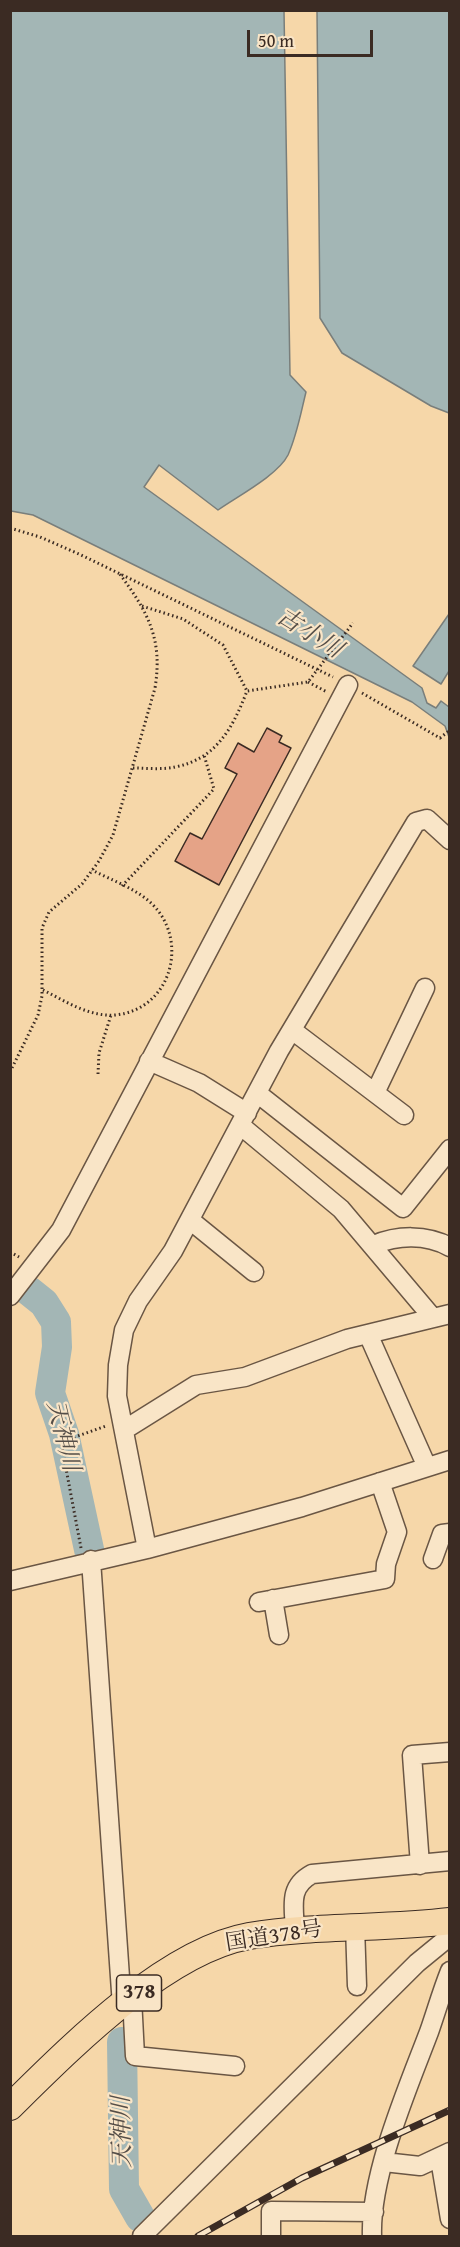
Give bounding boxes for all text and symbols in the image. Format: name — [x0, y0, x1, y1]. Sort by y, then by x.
scale bar — [250, 18, 376, 56]
text: 50 m — [258, 27, 294, 54]
water label: 古小川 — [271, 603, 347, 665]
water label: 天神川 — [39, 1398, 85, 1474]
street label: 国道378号 — [224, 1916, 324, 1958]
road number: 378 — [116, 1975, 162, 2011]
water label: 天神川 — [108, 2096, 138, 2168]

